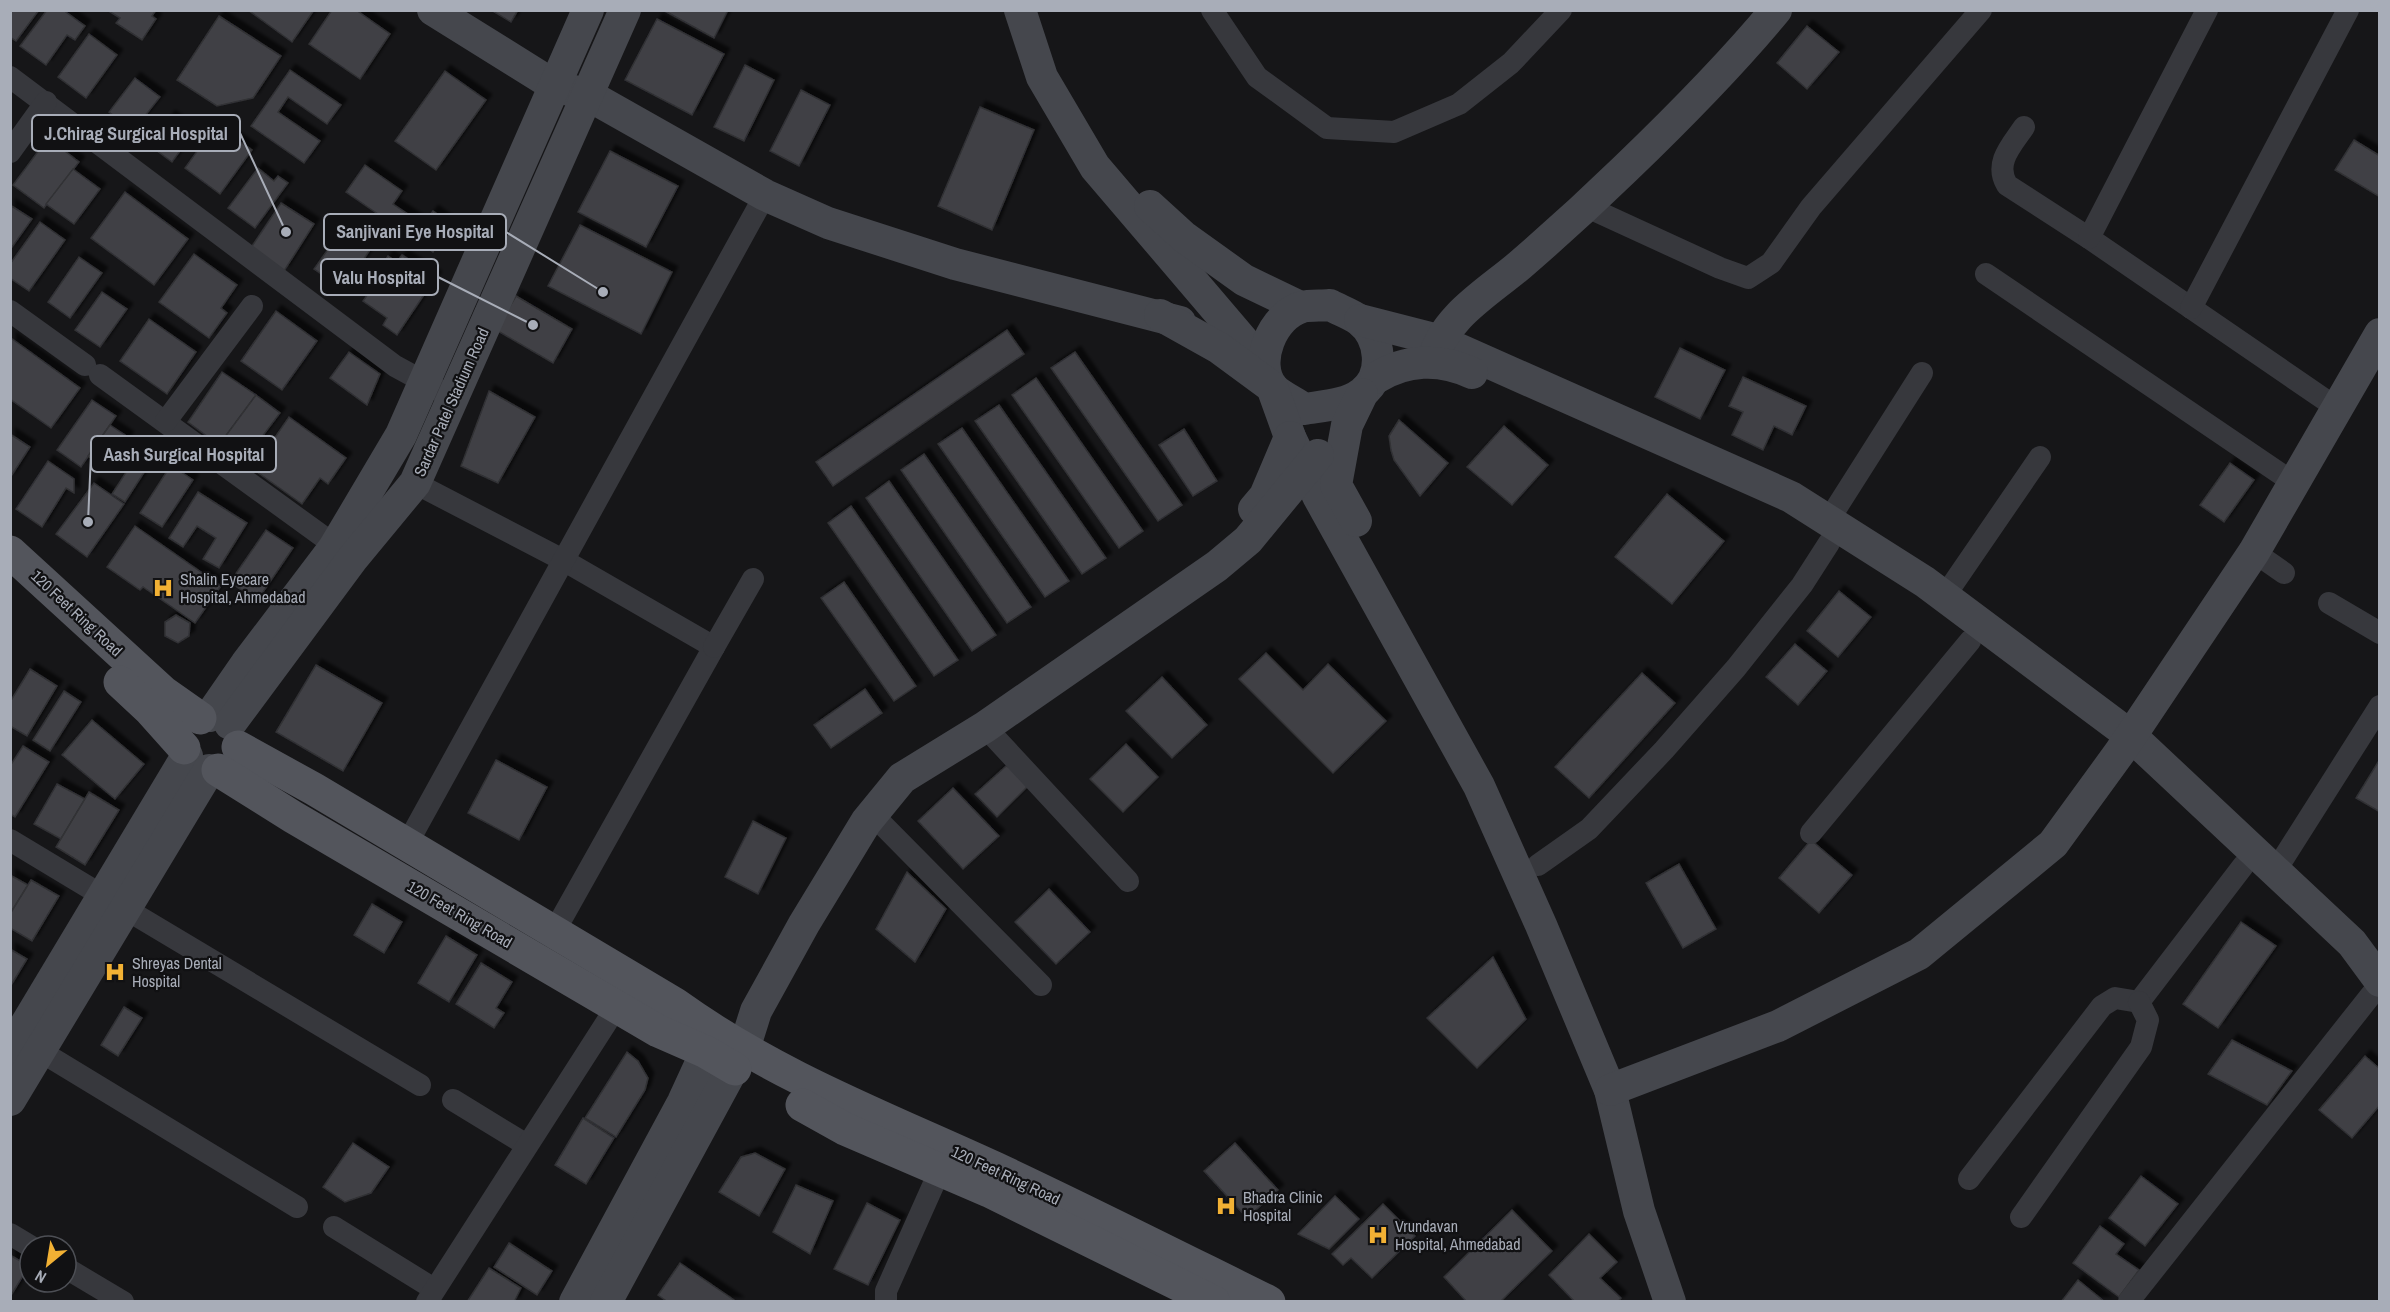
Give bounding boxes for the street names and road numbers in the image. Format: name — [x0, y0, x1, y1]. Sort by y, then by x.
street label: Sardar Patel Stadium Road — [408, 324, 494, 480]
street label: 120 Feet Ring Road — [27, 565, 127, 661]
street label: 120 Feet Ring Road — [404, 875, 516, 953]
street label: 120 Feet Ring Road — [948, 1140, 1064, 1210]

